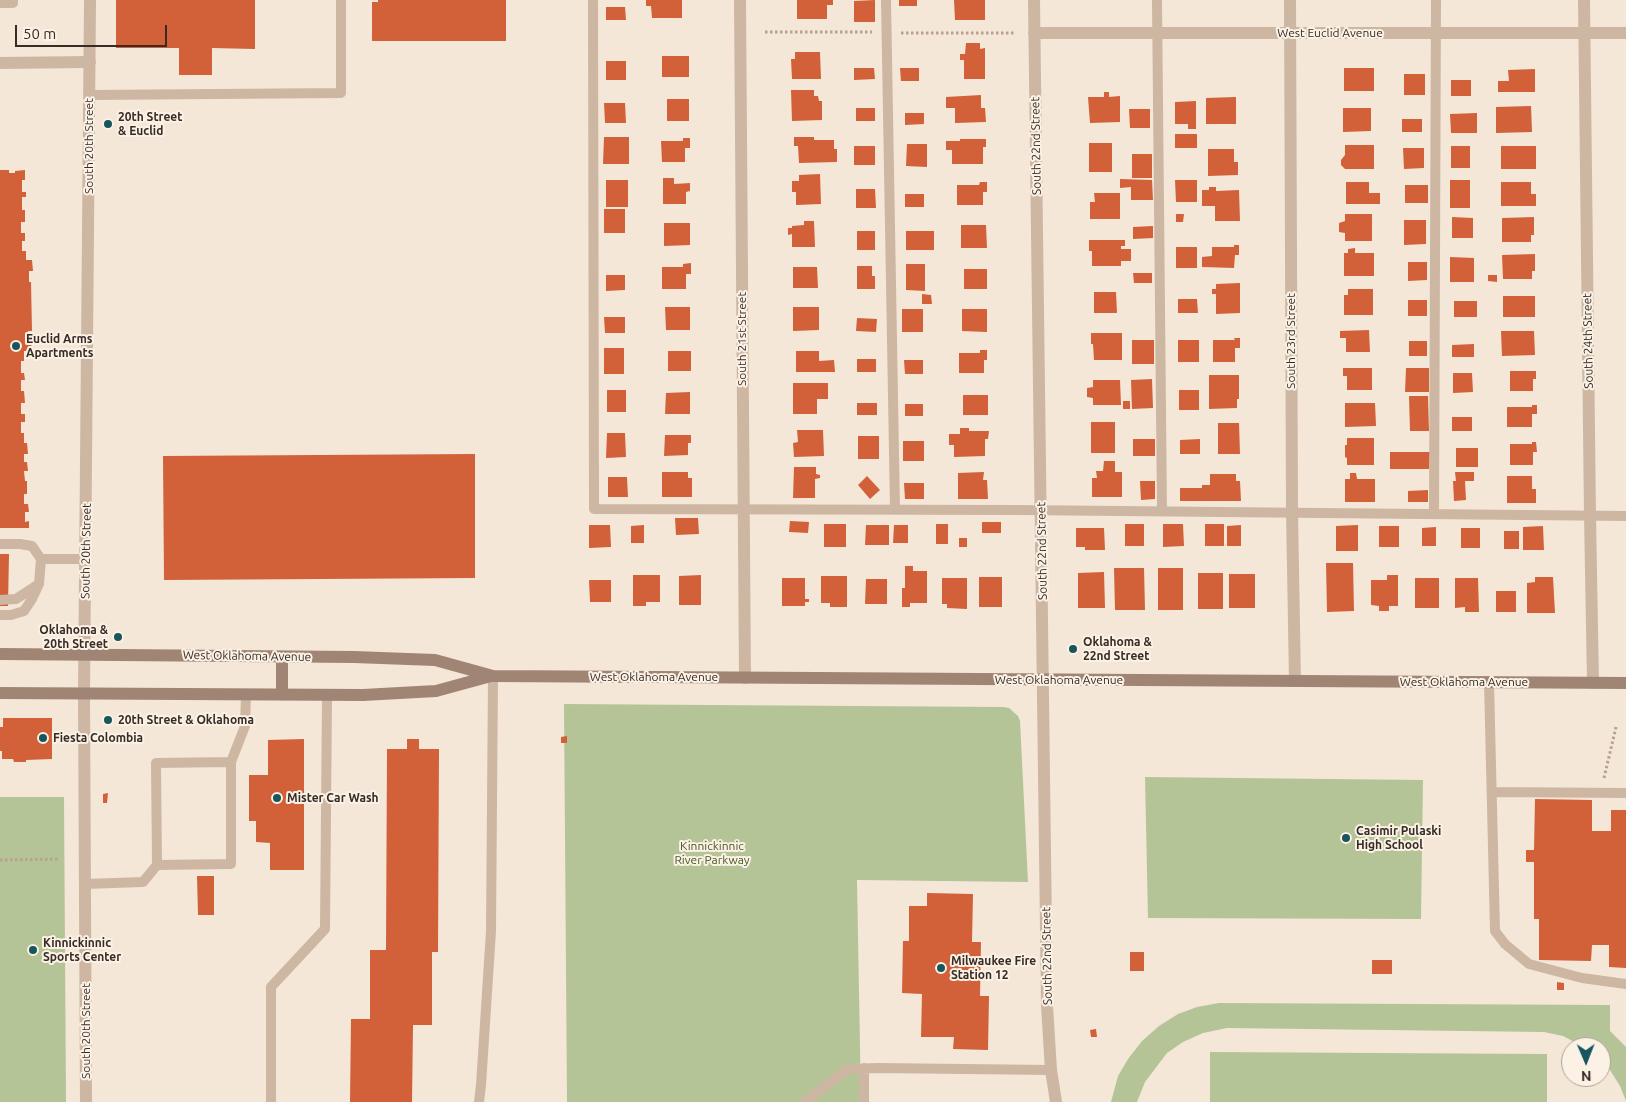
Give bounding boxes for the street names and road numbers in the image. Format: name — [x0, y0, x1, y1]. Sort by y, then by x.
street label: West Euclid Avenue — [1277, 26, 1383, 40]
street label: South 22nd Street — [1028, 97, 1044, 195]
street label: South 20th Street — [82, 98, 96, 194]
street label: South 21st Street — [735, 292, 749, 386]
street label: South 23rd Street — [1284, 293, 1298, 389]
street label: South 24th Street — [1580, 293, 1596, 389]
street label: South 22nd Street — [1034, 502, 1050, 600]
street label: South 20th Street — [78, 503, 94, 599]
street label: West Oklahoma Avenue — [183, 648, 311, 664]
street label: West Oklahoma Avenue — [590, 670, 718, 684]
street label: West Oklahoma Avenue — [995, 673, 1123, 687]
street label: West Oklahoma Avenue — [1400, 675, 1528, 689]
street label: South 22nd Street — [1039, 907, 1055, 1005]
street label: South 20th Street — [79, 983, 93, 1079]

